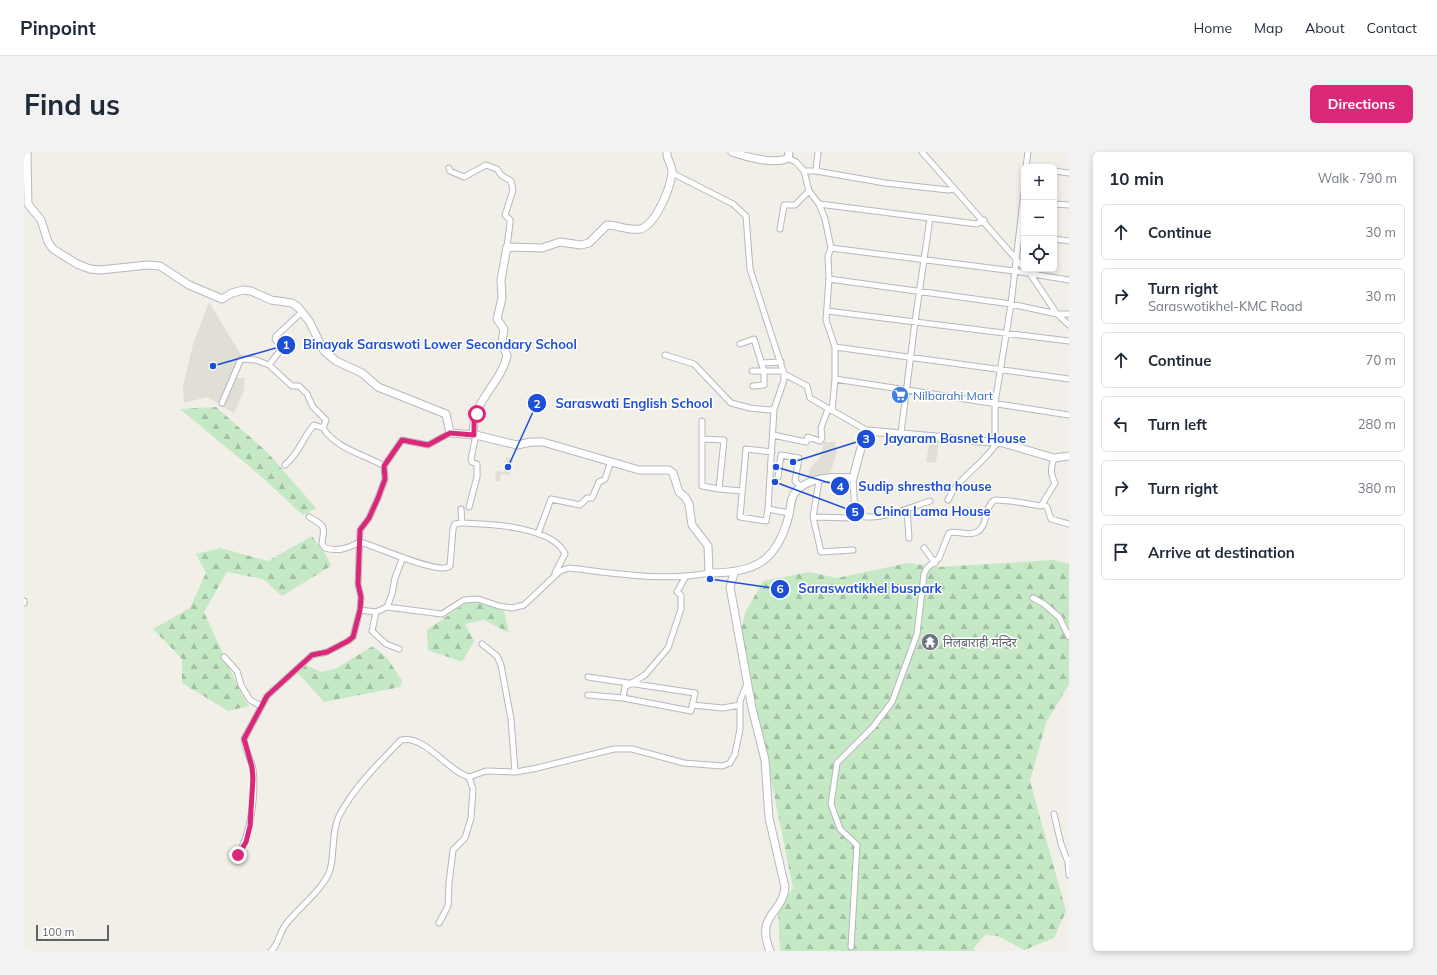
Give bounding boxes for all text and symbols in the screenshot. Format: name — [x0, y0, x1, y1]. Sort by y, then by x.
text: Pinpoint — [20, 16, 96, 40]
text: Home — [1193, 19, 1232, 37]
text: Map — [1254, 19, 1283, 37]
text: About — [1305, 19, 1345, 37]
text: Contact — [1367, 19, 1417, 37]
button: Directions — [1310, 85, 1413, 123]
text: Find us — [24, 87, 120, 122]
map controls — [1021, 164, 1057, 272]
button: + — [1021, 164, 1057, 200]
text: 10 min — [1109, 168, 1164, 189]
text: Walk · 790 m — [1318, 170, 1397, 186]
button: − — [1021, 200, 1057, 236]
icon: ahead — [1110, 221, 1132, 243]
text: Continue — [1148, 223, 1211, 242]
text: 30 m — [1366, 224, 1396, 240]
button: locate — [1021, 236, 1057, 272]
text: Turn right — [1148, 279, 1218, 298]
icon: right — [1110, 285, 1132, 307]
text: 30 m — [1366, 288, 1396, 304]
text: Saraswotikhel-KMC Road — [1148, 298, 1302, 314]
callout: Binayak Saraswoti Lower Secondary School — [276, 332, 585, 357]
text: Binayak Saraswoti Lower Secondary School — [303, 336, 577, 353]
text: 1 — [282, 337, 290, 352]
icon: ahead — [1110, 349, 1132, 371]
text: Continue — [1148, 351, 1211, 370]
text: 70 m — [1366, 352, 1396, 368]
supermarket icon: Nilbarahi Mart — [890, 385, 910, 405]
place label: Nilbarahi Mart — [913, 388, 993, 403]
callout: Saraswati English School — [527, 391, 721, 416]
text: Saraswati English School — [555, 395, 713, 411]
text: 2 — [533, 396, 541, 411]
route start — [468, 405, 486, 423]
icon: left — [1110, 413, 1132, 435]
text: Turn left — [1148, 415, 1207, 434]
text: 280 m — [1358, 416, 1396, 432]
callout: Jayaram Basnet House — [856, 426, 1035, 451]
text: Jayaram Basnet House — [884, 430, 1026, 447]
text: 3 — [862, 431, 870, 446]
callout: Sudip shrestha house — [830, 474, 1000, 499]
icon: right — [1110, 477, 1132, 499]
text: Sudip shrestha house — [858, 478, 992, 494]
text: 4 — [836, 479, 844, 494]
text: Turn right — [1148, 479, 1218, 498]
text: 380 m — [1358, 480, 1396, 496]
callout: China Lama House — [845, 499, 998, 524]
text: China Lama House — [873, 503, 991, 519]
text: 5 — [851, 504, 859, 519]
icon: arrive — [1110, 541, 1132, 563]
text: Arrive at destination — [1148, 543, 1295, 562]
callout: Saraswatikhel buspark — [770, 576, 950, 601]
text: Saraswatikhel buspark — [798, 580, 943, 596]
text: 6 — [776, 581, 784, 596]
temple icon: निलबाराही मन्दिर — [920, 632, 940, 652]
place label: निलबाराही मन्दिर — [943, 635, 1018, 650]
route end — [229, 846, 247, 864]
scale bar — [36, 923, 109, 942]
text: 100 m — [42, 925, 74, 939]

